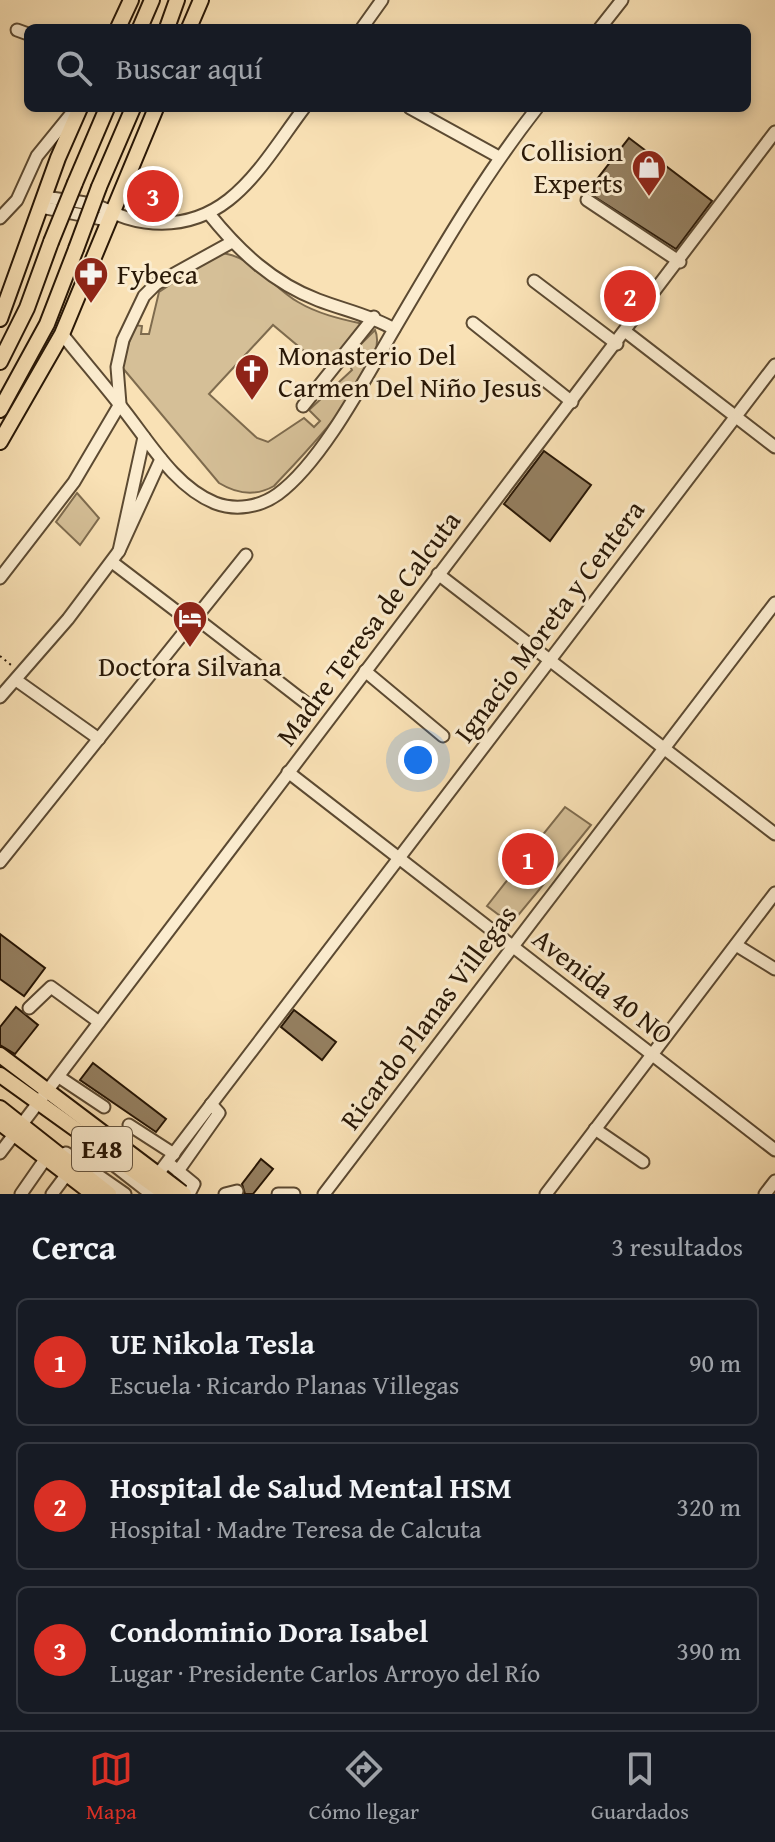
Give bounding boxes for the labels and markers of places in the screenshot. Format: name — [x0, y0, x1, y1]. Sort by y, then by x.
place label: Collision Experts — [521, 130, 623, 203]
shop icon: Collision Experts — [630, 148, 668, 198]
pin: 3 — [127, 166, 179, 226]
place label: Fybeca — [117, 253, 199, 294]
pharmacy icon: Fybeca — [72, 255, 110, 305]
pin: 2 — [604, 266, 656, 326]
place label: Monasterio Del Carmen Del Niño Jesus — [278, 334, 542, 407]
church icon: Monasterio Del Carmen Del Niño Jesus — [233, 352, 271, 402]
hotel icon: Doctora Silvana — [171, 599, 209, 649]
place label: Doctora Silvana — [98, 645, 283, 686]
pin: 1 — [502, 829, 554, 889]

